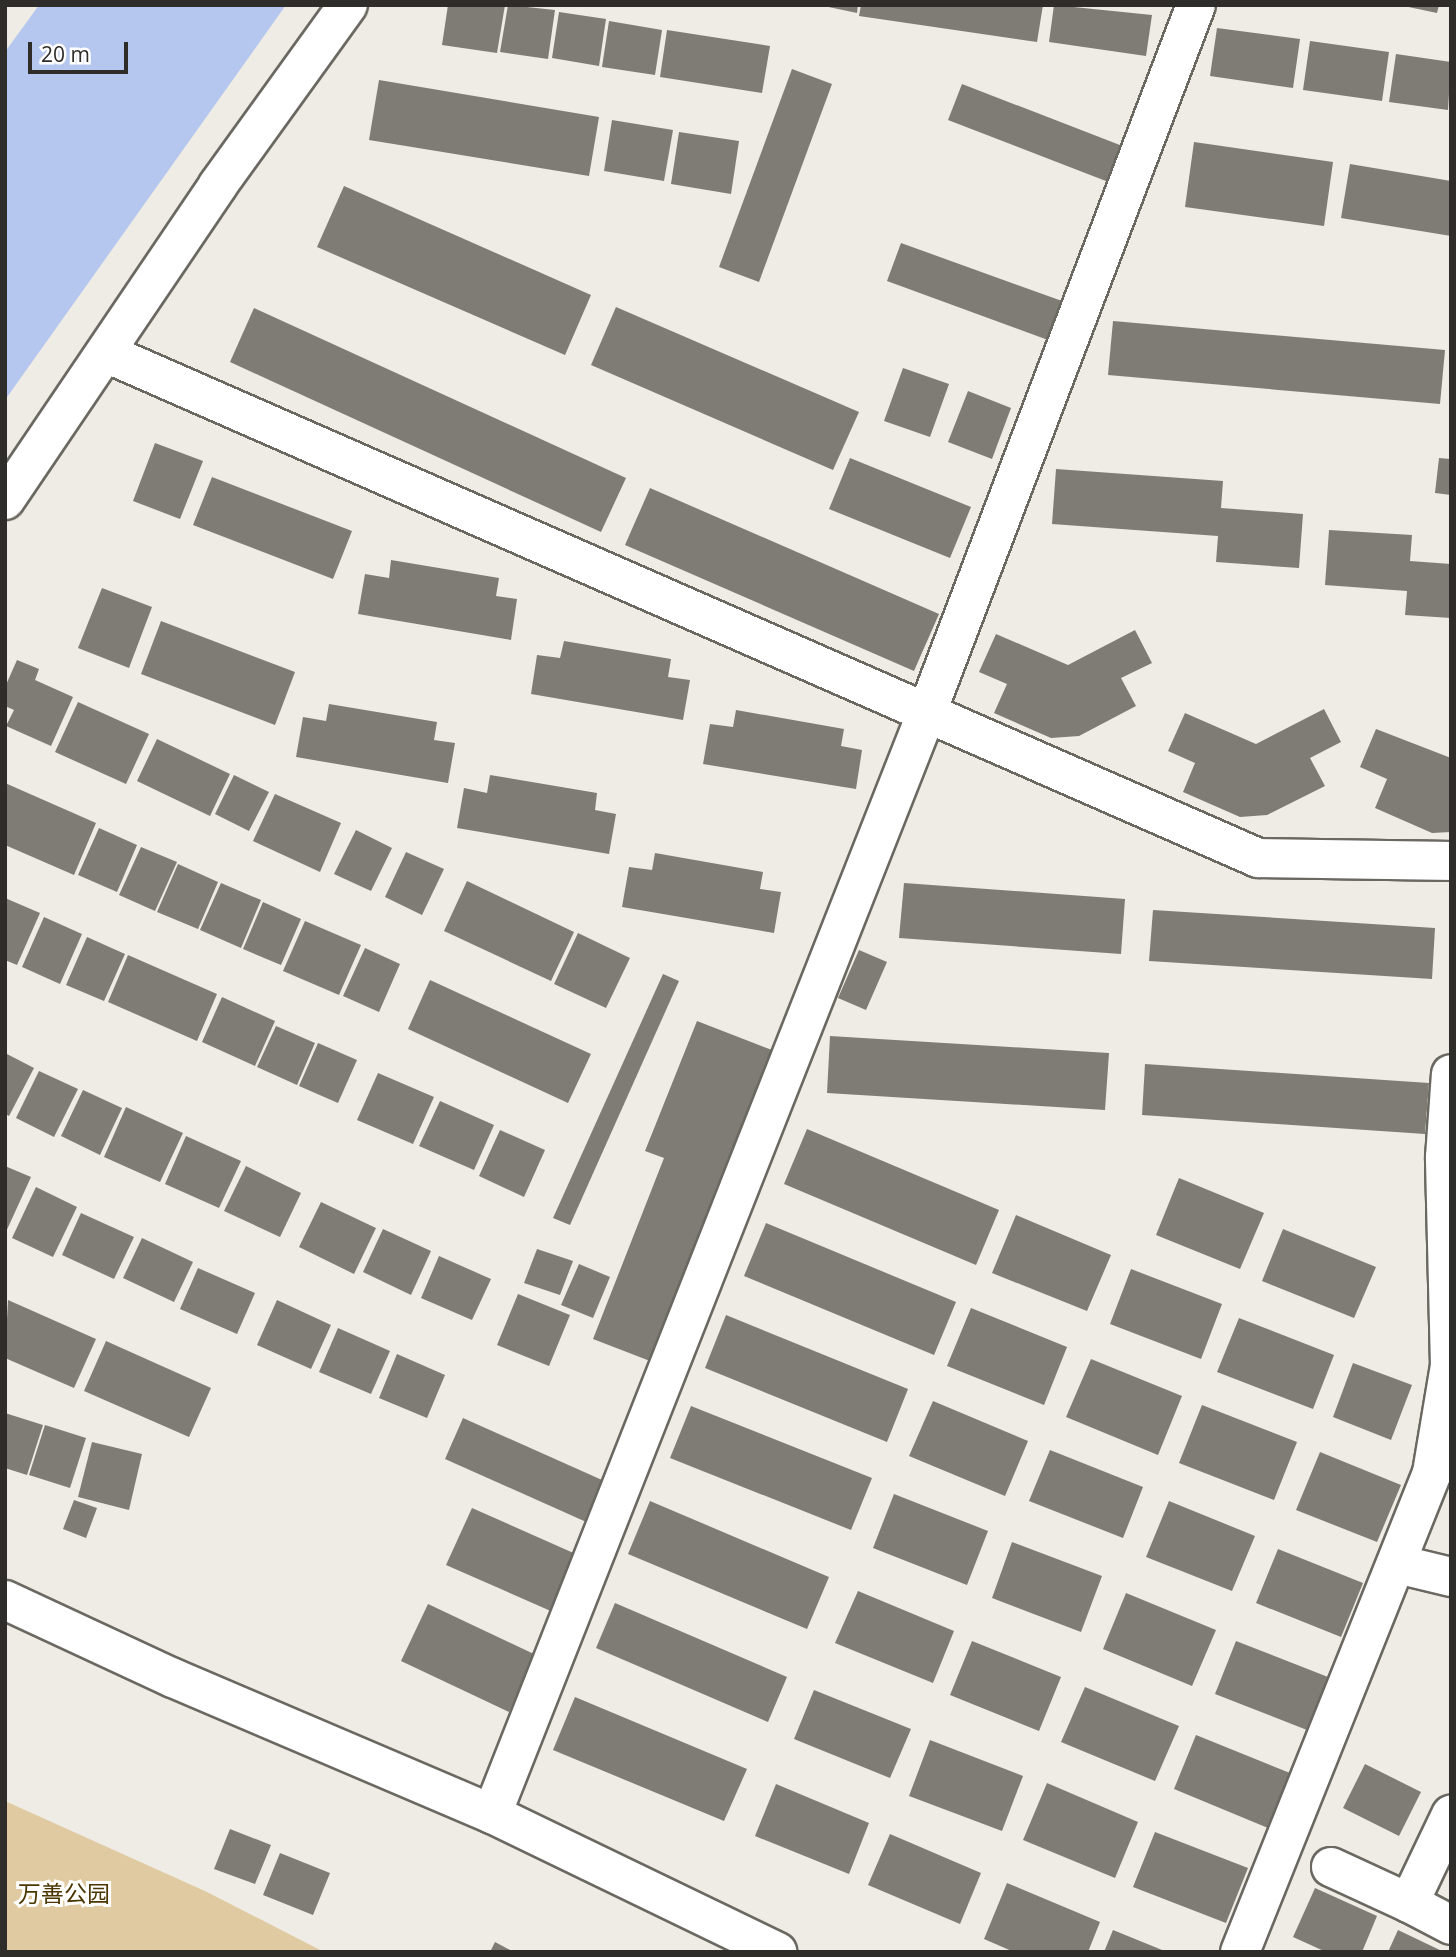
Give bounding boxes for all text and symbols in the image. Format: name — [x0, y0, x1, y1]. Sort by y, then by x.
scale bar — [32, 28, 131, 72]
text: 20 m — [41, 40, 90, 68]
park label: 万善公园 — [18, 1879, 110, 1907]

